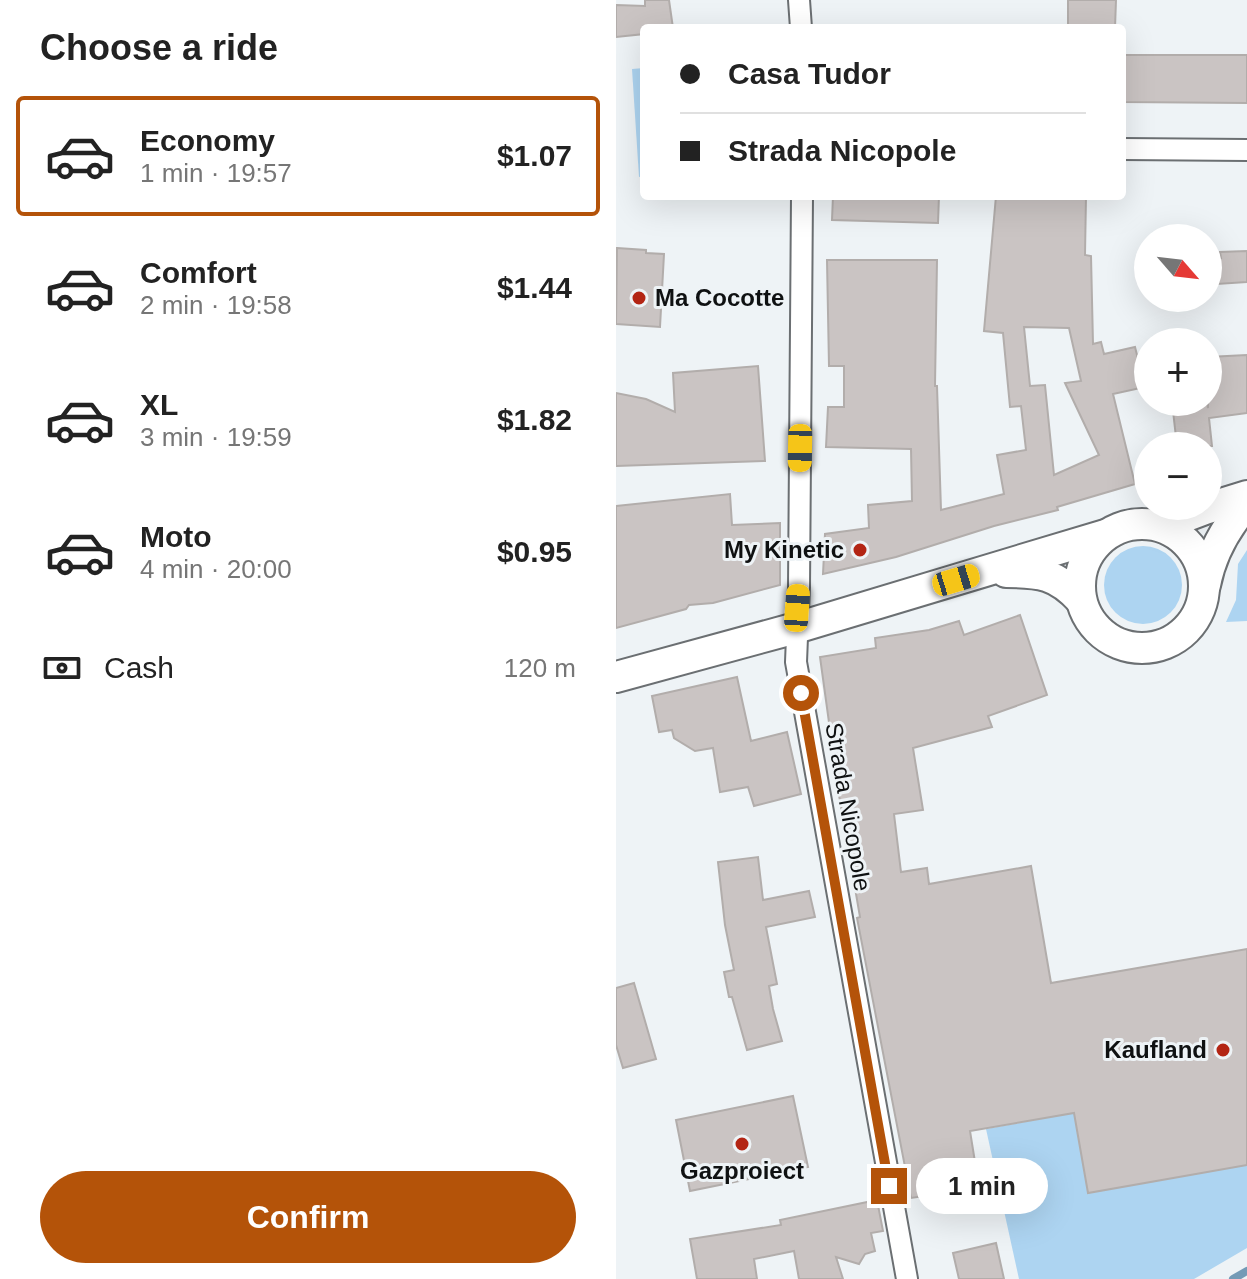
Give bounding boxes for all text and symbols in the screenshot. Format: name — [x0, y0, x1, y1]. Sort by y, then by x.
text: Choose a ride — [40, 27, 278, 68]
text: Casa Tudor — [728, 57, 891, 90]
icon: car — [44, 120, 116, 192]
text: Economy — [140, 124, 275, 157]
text: Strada Nicopole — [728, 134, 956, 167]
text: $1.07 — [497, 139, 572, 172]
text: 1 min · 19:57 — [140, 158, 292, 188]
north arrow — [1134, 224, 1222, 312]
map controls — [1134, 224, 1222, 520]
icon: car — [44, 252, 116, 324]
text: Comfort — [140, 256, 257, 289]
text: $1.44 — [497, 271, 572, 304]
place label: Ma Cocotte — [655, 284, 784, 311]
marker: Ma Cocotte — [630, 289, 648, 307]
text: 2 min · 19:58 — [140, 290, 292, 320]
button: + — [1134, 328, 1222, 416]
icon: car — [44, 384, 116, 456]
text: XL — [140, 388, 178, 421]
text: $1.82 — [497, 403, 572, 436]
text: 3 min · 19:59 — [140, 422, 292, 452]
car — [788, 424, 812, 472]
button: − — [1134, 432, 1222, 520]
icon: car — [44, 516, 116, 588]
text: Moto — [140, 520, 212, 553]
text: $0.95 — [497, 535, 572, 568]
place label: My Kinetic — [724, 536, 844, 563]
marker: My Kinetic — [851, 541, 869, 559]
text: 4 min · 20:00 — [140, 554, 292, 584]
car — [930, 562, 982, 598]
car — [783, 583, 811, 633]
icon: cash — [40, 646, 84, 690]
text: Cash — [104, 651, 174, 684]
text: 120 m — [504, 653, 576, 683]
route start — [783, 675, 819, 711]
street label: Strada Nicopole — [820, 720, 877, 893]
place label: Kaufland — [1104, 1036, 1207, 1063]
marker: Kaufland — [1214, 1041, 1232, 1059]
marker: Gazproiect — [733, 1135, 751, 1153]
place label: Gazproiect — [680, 1157, 804, 1184]
callout: 1 min — [917, 1158, 1049, 1214]
route end — [871, 1168, 907, 1204]
button: Confirm — [40, 1171, 576, 1263]
text: 1 min — [948, 1171, 1016, 1201]

